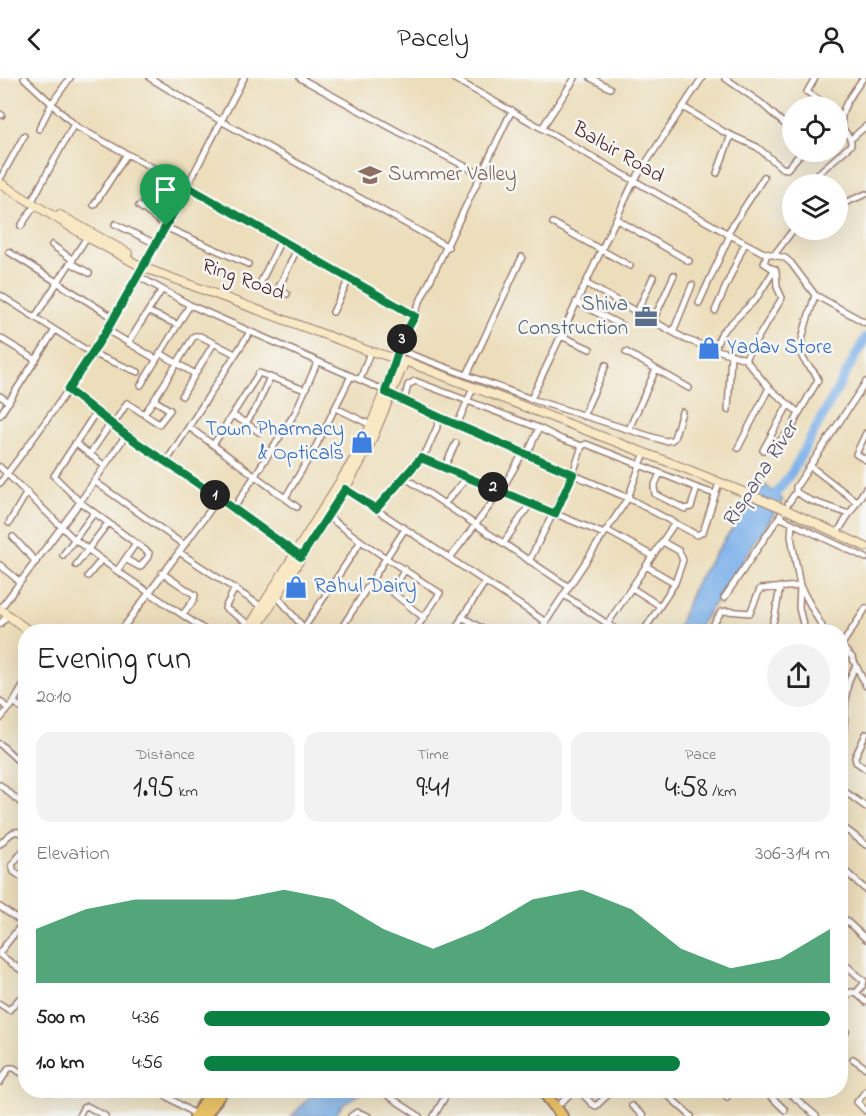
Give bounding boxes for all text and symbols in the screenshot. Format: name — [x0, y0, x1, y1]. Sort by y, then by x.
text: Pacely — [397, 20, 469, 59]
icon: back — [18, 23, 51, 56]
icon: person — [815, 23, 848, 56]
map controls — [782, 96, 848, 240]
button: locate — [782, 96, 848, 162]
street label: Balbir Road — [566, 114, 670, 191]
place label: Summer Valley — [388, 160, 517, 192]
school or university icon: Summer Valley — [357, 162, 383, 188]
pin — [140, 164, 191, 226]
icon: arrive — [149, 173, 182, 206]
button: layers — [782, 174, 848, 240]
street label: Ring Road — [197, 251, 289, 311]
place label: Shiva Construction — [518, 290, 628, 344]
office icon: Shiva Construction — [633, 304, 659, 330]
pin: 3 — [387, 324, 417, 354]
text: 3 — [399, 327, 405, 351]
place label: Yadav Store — [727, 333, 832, 363]
shop icon: Yadav Store — [696, 335, 722, 361]
water label: Rispana River — [715, 413, 809, 535]
place label: Town Pharmacy & Opticals — [205, 415, 344, 469]
shop icon: Town Pharmacy & Opticals — [349, 429, 375, 455]
pin: 2 — [478, 472, 508, 502]
text: 2 — [489, 475, 497, 499]
pin: 1 — [200, 480, 230, 510]
text: 1 — [212, 483, 218, 507]
place label: Rahul Dairy — [314, 572, 416, 604]
shop icon: Rahul Dairy — [283, 574, 309, 600]
text: Evening run — [36, 636, 191, 684]
button: share — [767, 644, 830, 707]
text: 20:10 — [36, 683, 71, 712]
text: Distance — [136, 743, 195, 767]
text: Time — [417, 743, 449, 767]
text: Pace — [685, 743, 716, 767]
text: 1.95 — [133, 767, 175, 811]
text: 9:41 — [416, 767, 450, 811]
text: 4:58 — [665, 767, 708, 811]
text: km — [175, 780, 198, 804]
text: /km — [708, 780, 737, 804]
text: Elevation — [36, 840, 110, 869]
text: 306–314 m — [755, 840, 830, 869]
text: 500 m — [36, 1004, 85, 1033]
text: 4:36 — [132, 1004, 159, 1033]
text: 1.0 km — [36, 1049, 84, 1078]
text: 4:56 — [132, 1049, 162, 1078]

